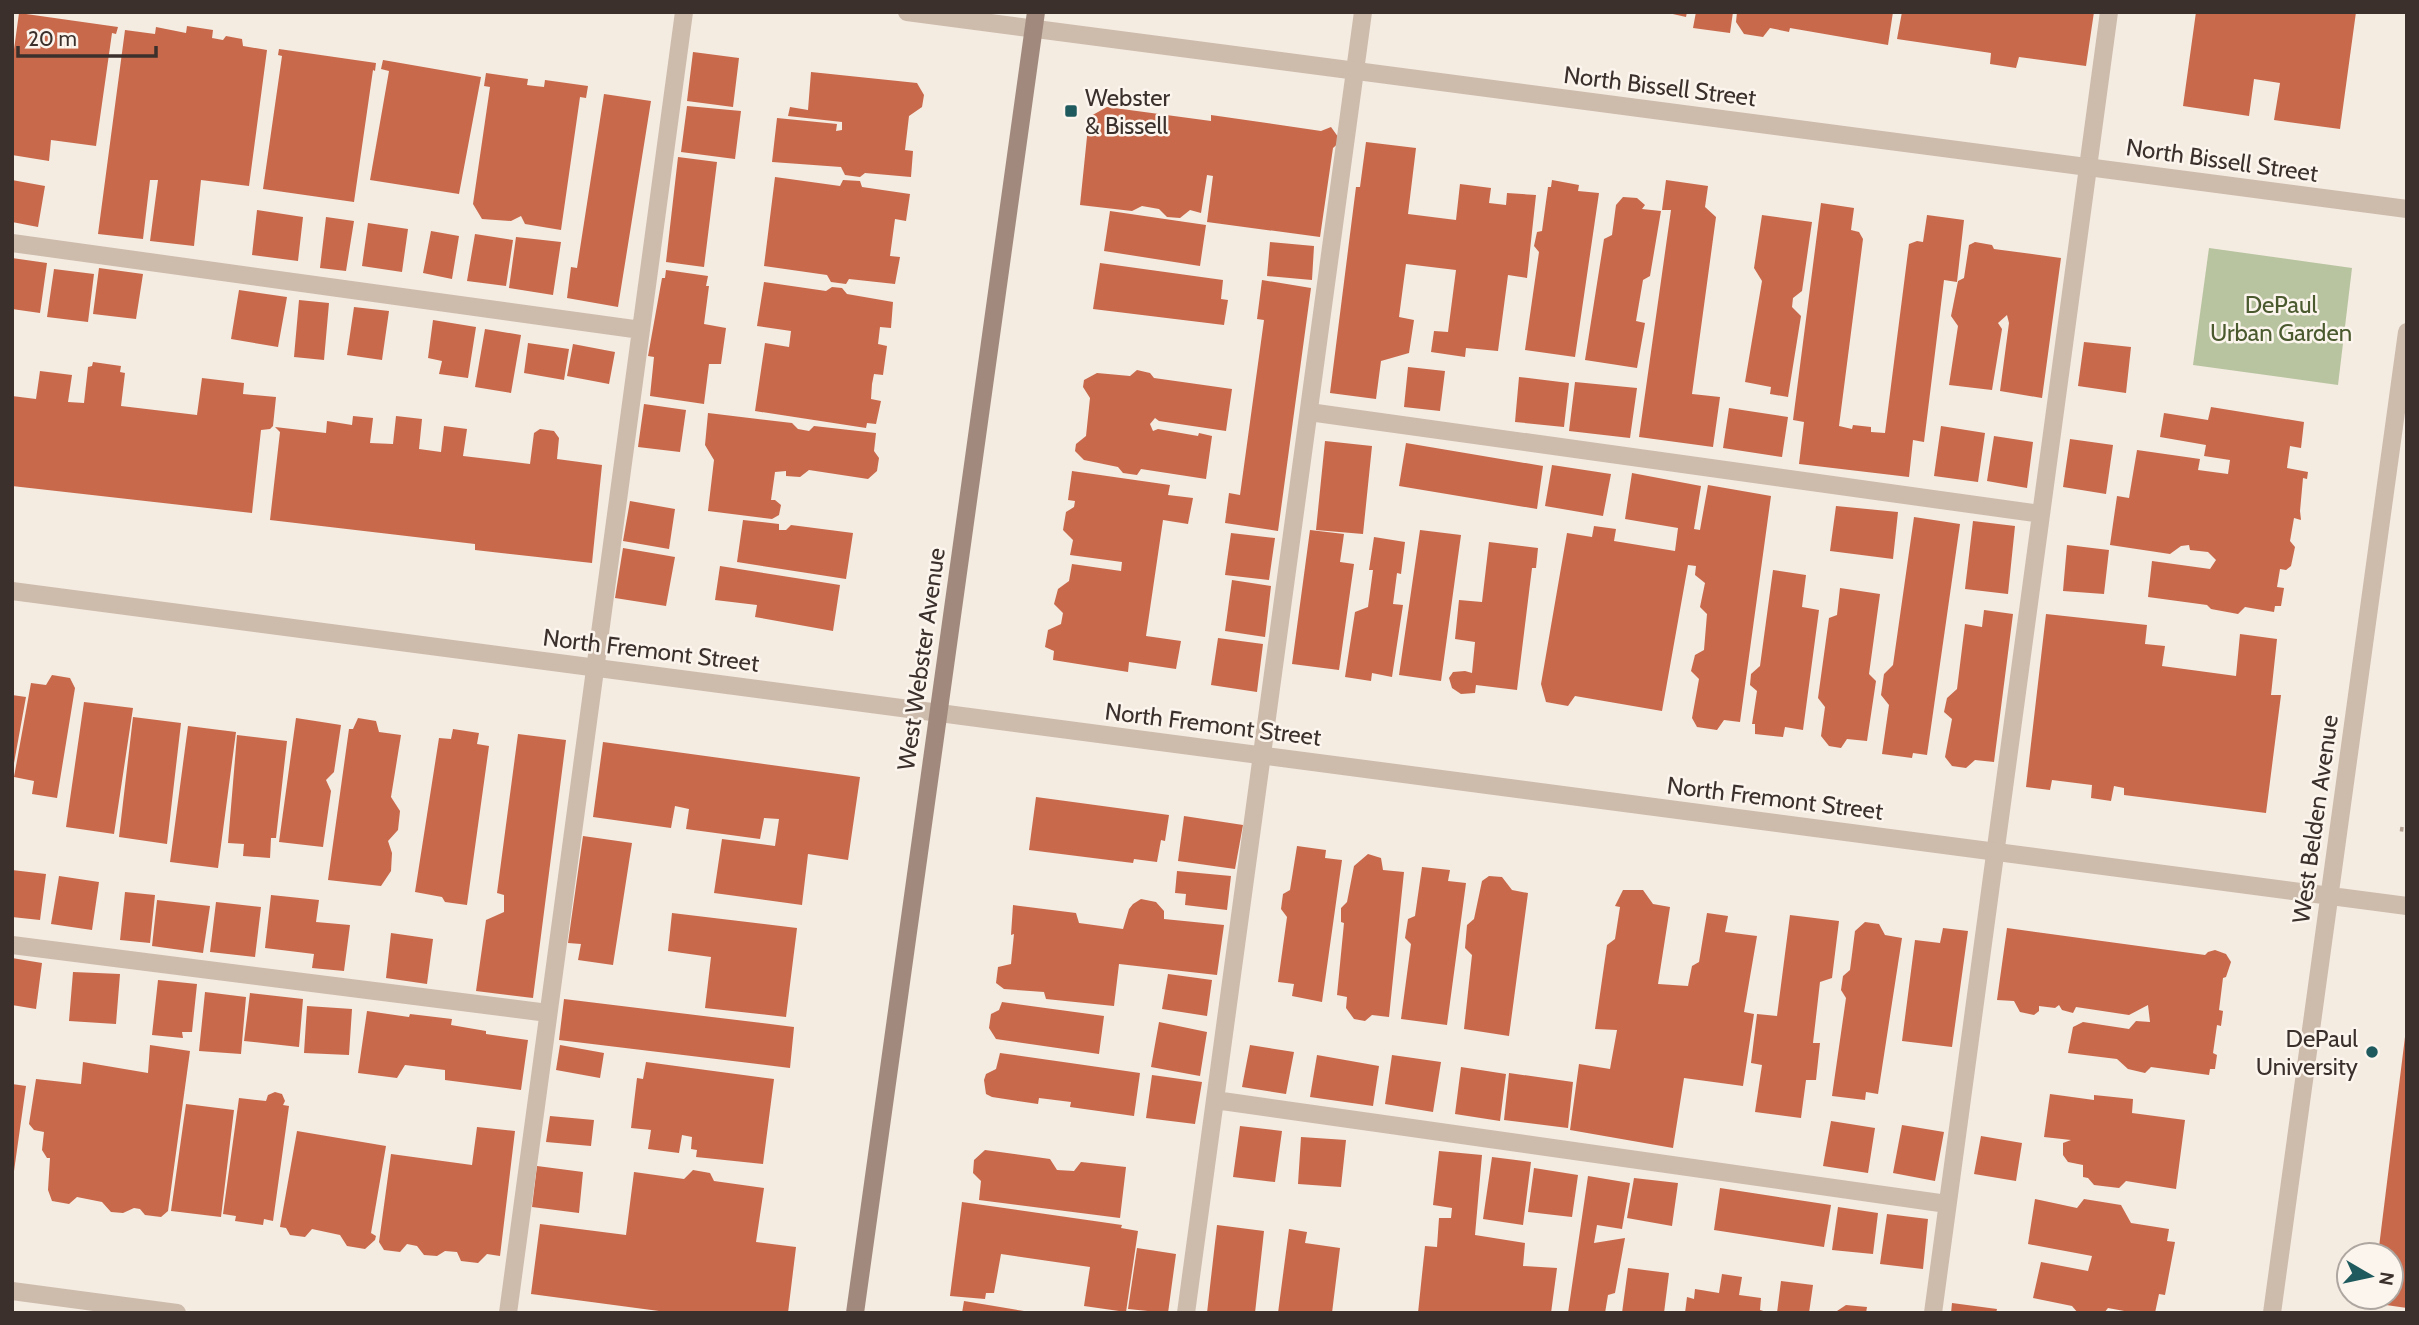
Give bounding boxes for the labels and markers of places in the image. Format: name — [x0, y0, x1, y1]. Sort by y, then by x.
place label: Webster & Bissell — [1085, 83, 1171, 140]
marker: Webster & Bissell — [1063, 103, 1079, 119]
place label: DePaul University — [2256, 1024, 2358, 1081]
marker: DePaul University — [2364, 1044, 2380, 1060]

